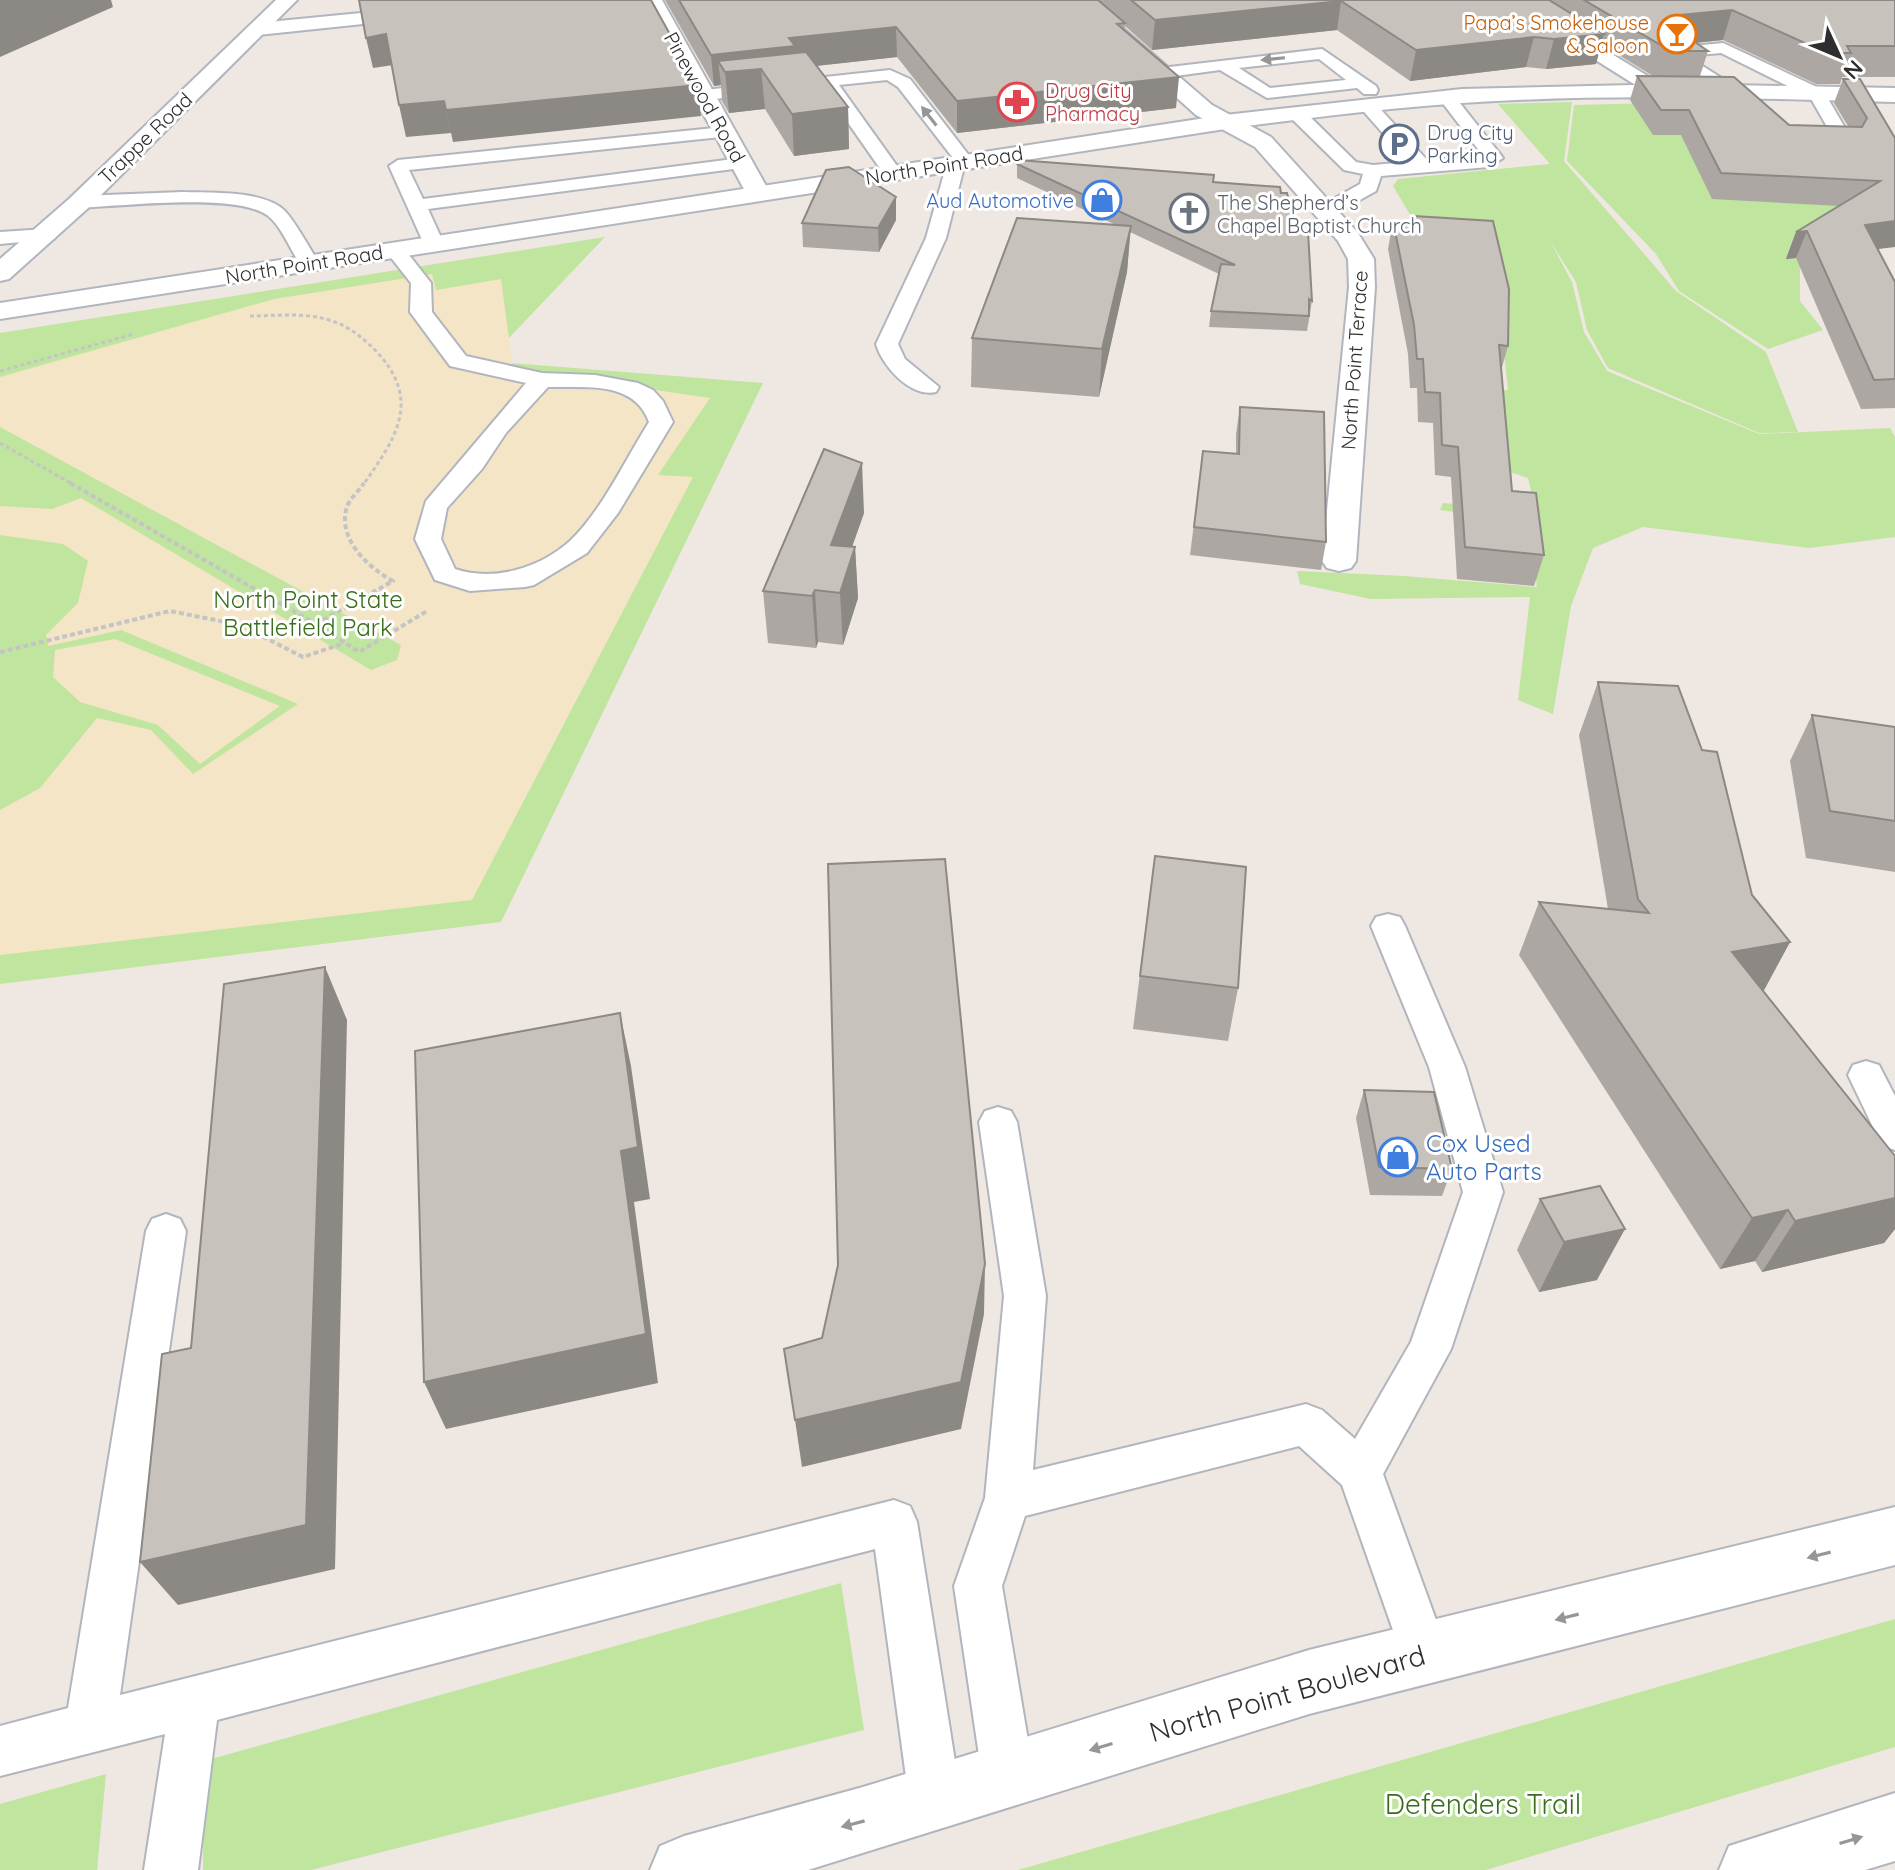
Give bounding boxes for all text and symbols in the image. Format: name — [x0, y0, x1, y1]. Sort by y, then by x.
place label: Papa’s Smokehouse & Saloon — [1463, 10, 1649, 58]
bar icon: Papa’s Smokehouse & Saloon — [1656, 13, 1698, 55]
north arrow — [1799, 16, 1879, 96]
street label: Pinewood Road — [659, 27, 751, 167]
one-way arrow — [1260, 53, 1285, 66]
text: N — [1838, 54, 1869, 85]
place label: Drug City Pharmacy — [1045, 78, 1140, 126]
pharmacy icon: Drug City Pharmacy — [996, 81, 1038, 123]
street label: Trappe Road — [93, 87, 197, 189]
one-way arrow — [922, 106, 938, 126]
place label: Drug City Parking — [1427, 120, 1514, 168]
parking icon: Drug City Parking — [1378, 123, 1420, 165]
street label: North Point Road — [863, 140, 1025, 190]
shop icon: Aud Automotive — [1081, 179, 1123, 221]
place label: Aud Automotive — [926, 188, 1074, 213]
place label: The Shepherd’s Chapel Baptist Church — [1217, 190, 1422, 238]
church icon: The Shepherd’s Chapel Baptist Church — [1168, 192, 1210, 234]
street label: North Point Road — [223, 239, 385, 289]
street label: North Point Terrace — [1335, 269, 1373, 451]
park label: North Point State Battlefield Park — [213, 584, 403, 642]
place label: Cox Used Auto Parts — [1426, 1128, 1542, 1186]
shop icon: Cox Used Auto Parts — [1377, 1136, 1419, 1178]
one-way arrow — [1807, 1549, 1832, 1561]
one-way arrow — [1554, 1612, 1579, 1624]
street label: North Point Boulevard — [1145, 1637, 1429, 1749]
one-way arrow — [1088, 1741, 1112, 1754]
park label: Defenders Trail — [1385, 1786, 1581, 1821]
one-way arrow — [840, 1818, 864, 1831]
one-way arrow — [1839, 1833, 1863, 1846]

